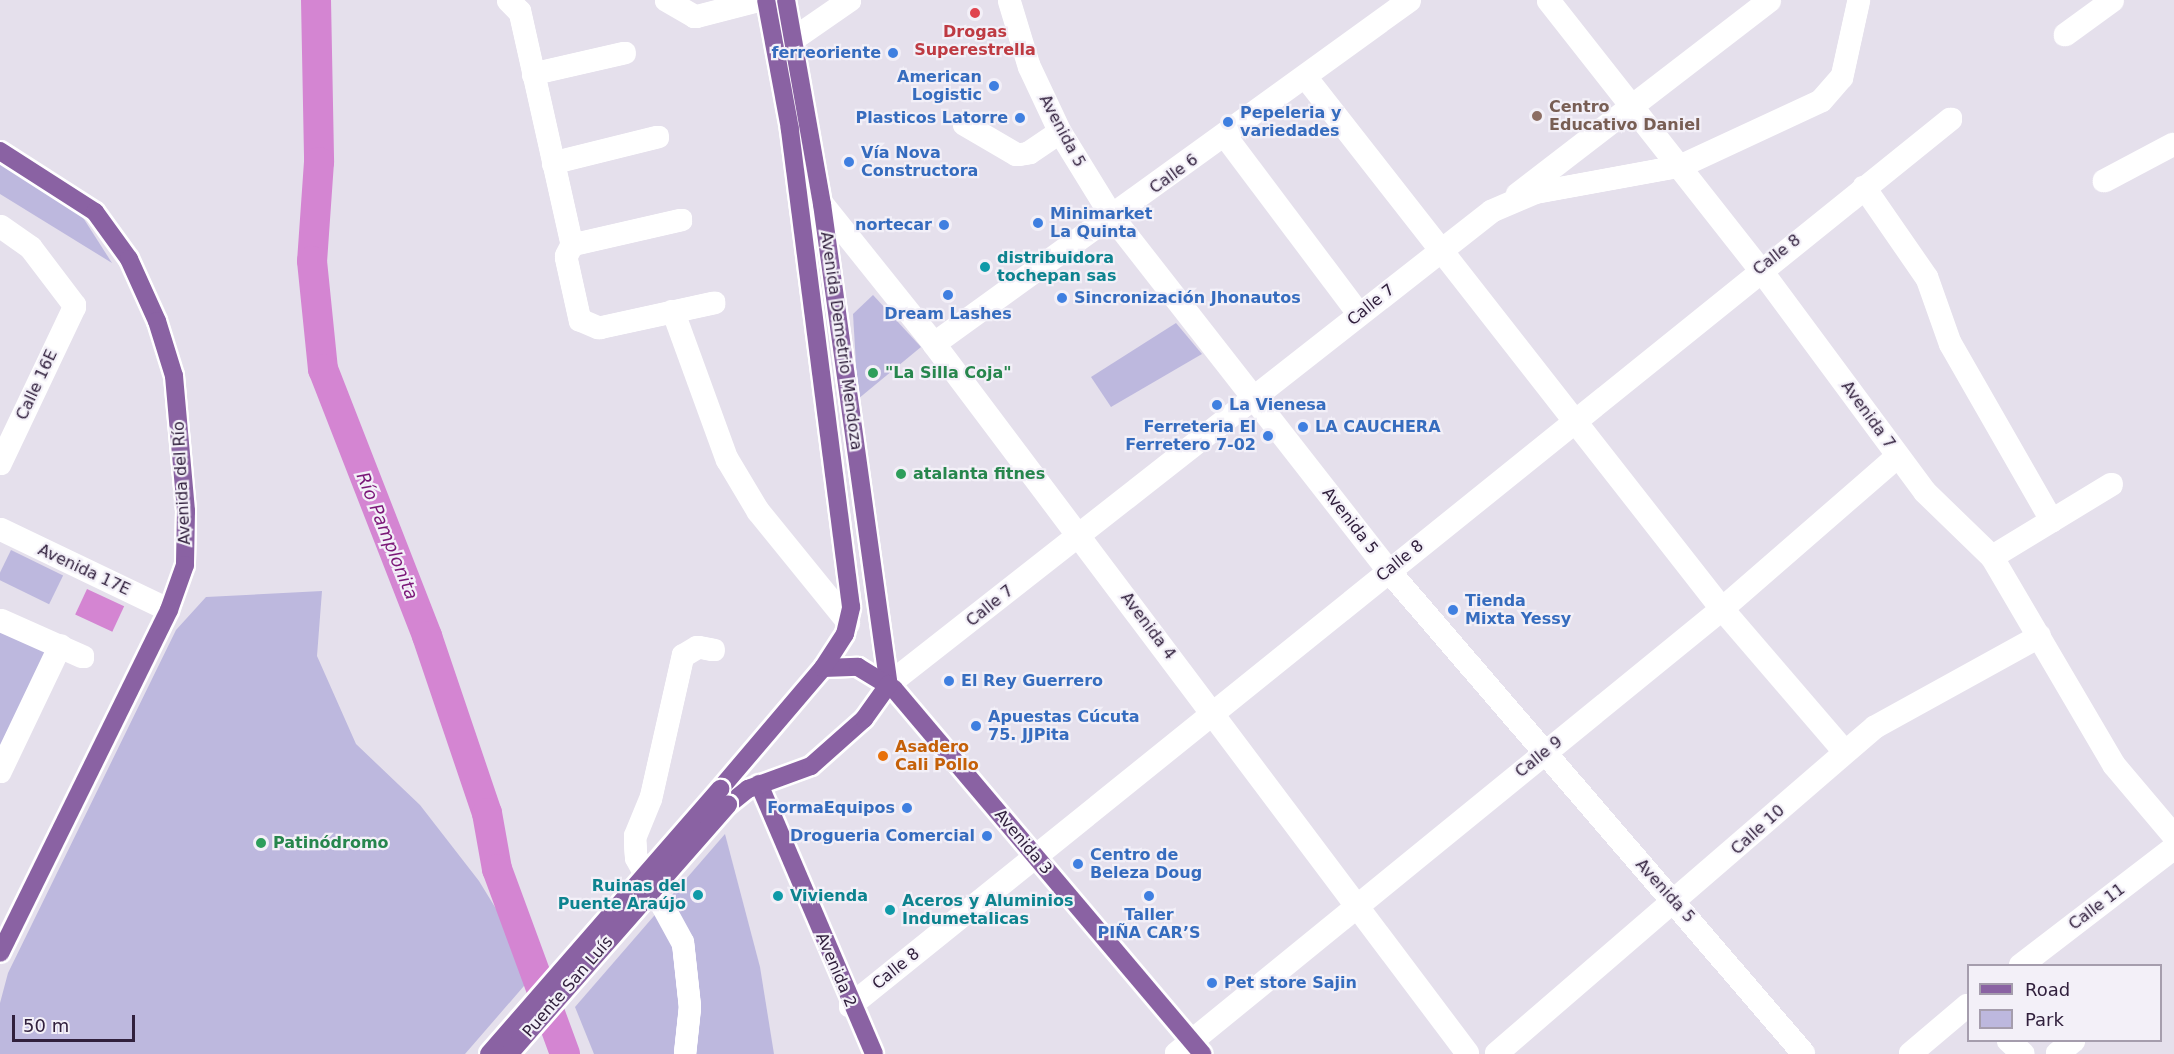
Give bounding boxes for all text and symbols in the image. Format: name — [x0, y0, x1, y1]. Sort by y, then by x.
marker: Drogas Superestrella — [968, 6, 982, 20]
place label: Drogas Superestrella — [914, 22, 1036, 60]
place label: ferreoriente — [771, 43, 881, 63]
marker: ferreoriente — [886, 46, 900, 60]
place label: American Logistic — [897, 67, 982, 105]
marker: American Logistic — [987, 79, 1001, 93]
street label: Avenida 5 — [1035, 92, 1089, 170]
place label: Centro Educativo Daniel — [1549, 97, 1700, 135]
place label: Pepeleria y variedades — [1240, 103, 1341, 141]
place label: Plasticos Latorre — [856, 108, 1008, 128]
marker: Centro Educativo Daniel — [1530, 109, 1544, 123]
marker: Plasticos Latorre — [1013, 111, 1027, 125]
marker: Pepeleria y variedades — [1221, 115, 1235, 129]
place label: Vía Nova Constructora — [861, 143, 978, 181]
street label: Calle 6 — [1146, 150, 1202, 198]
marker: Vía Nova Constructora — [842, 155, 856, 169]
place label: Minimarket La Quinta — [1050, 204, 1152, 242]
place label: nortecar — [855, 215, 932, 235]
marker: Minimarket La Quinta — [1031, 216, 1045, 230]
marker: nortecar — [937, 218, 951, 232]
street label: Avenida Demetrio Mendoza — [816, 230, 866, 452]
street label: Calle 8 — [1749, 231, 1805, 279]
place label: distribuidora tochepan sas — [997, 248, 1116, 286]
marker: distribuidora tochepan sas — [978, 260, 992, 274]
street label: Calle 7 — [1344, 280, 1398, 330]
marker: Dream Lashes — [941, 288, 955, 302]
place label: Sincronización Jhonautos — [1074, 288, 1301, 308]
marker: Sincronización Jhonautos — [1055, 291, 1069, 305]
place label: Dream Lashes — [884, 304, 1012, 324]
street label: Calle 16E — [12, 347, 62, 423]
place label: "La Silla Coja" — [885, 363, 1012, 383]
marker: "La Silla Coja" — [866, 366, 880, 380]
street label: Avenida 7 — [1837, 377, 1899, 453]
place label: La Vienesa — [1229, 395, 1327, 415]
marker: La Vienesa — [1210, 398, 1224, 412]
place label: Ferreteria El Ferretero 7-02 — [1125, 417, 1256, 455]
place label: LA CAUCHERA — [1315, 417, 1441, 437]
marker: LA CAUCHERA — [1296, 420, 1310, 434]
street label: Avenida del Río — [169, 421, 195, 545]
marker: Ferreteria El Ferretero 7-02 — [1261, 429, 1275, 443]
place label: atalanta fitnes — [913, 464, 1045, 484]
marker: atalanta fitnes — [894, 467, 908, 481]
water label: Río Pamplonita — [352, 469, 422, 603]
street label: Avenida 5 — [1318, 484, 1382, 558]
street label: Calle 8 — [1373, 536, 1427, 586]
street label: Avenida 17E — [35, 540, 133, 600]
street label: Calle 7 — [963, 581, 1017, 631]
street label: Avenida 4 — [1117, 589, 1179, 663]
place label: Tienda Mixta Yessy — [1465, 591, 1571, 629]
marker: Tienda Mixta Yessy — [1446, 603, 1460, 617]
place label: El Rey Guerrero — [961, 671, 1103, 691]
marker: El Rey Guerrero — [942, 674, 956, 688]
place label: Apuestas Cúcuta 75. JJPita — [988, 707, 1140, 745]
marker: Apuestas Cúcuta 75. JJPita — [969, 719, 983, 733]
street label: Calle 9 — [1512, 732, 1566, 782]
place label: Asadero Cali Pollo — [895, 737, 979, 775]
marker: Asadero Cali Pollo — [876, 749, 890, 763]
place label: FormaEquipos — [767, 798, 895, 818]
marker: FormaEquipos — [900, 801, 914, 815]
street label: Calle 10 — [1727, 801, 1789, 859]
street label: Avenida 3 — [990, 806, 1056, 878]
place label: Drogueria Comercial — [790, 826, 975, 846]
marker: Drogueria Comercial — [980, 829, 994, 843]
place label: Patinódromo — [273, 833, 389, 853]
marker: Patinódromo — [254, 836, 268, 850]
place label: Centro de Beleza Doug — [1090, 845, 1202, 883]
street label: Avenida 5 — [1631, 855, 1699, 927]
marker: Centro de Beleza Doug — [1071, 857, 1085, 871]
place label: Ruinas del Puente Araújo — [558, 876, 686, 914]
street label: Calle 11 — [2065, 880, 2129, 934]
place label: Vivienda — [790, 886, 868, 906]
marker: Ruinas del Puente Araújo — [691, 888, 705, 902]
marker: Vivienda — [771, 889, 785, 903]
marker: Taller PIÑA CAR’S — [1142, 889, 1156, 903]
place label: Aceros y Aluminios Indumetalicas — [902, 891, 1074, 929]
marker: Aceros y Aluminios Indumetalicas — [883, 903, 897, 917]
place label: Taller PIÑA CAR’S — [1097, 905, 1201, 943]
street label: Avenida 2 — [812, 930, 860, 1010]
street label: Puente San Luís — [519, 933, 617, 1041]
street label: Calle 8 — [869, 944, 923, 994]
legend — [1967, 964, 2162, 1042]
place label: Pet store Sajin — [1224, 973, 1357, 993]
marker: Pet store Sajin — [1205, 976, 1219, 990]
text: Road — [2025, 979, 2070, 1000]
scale bar — [15, 1003, 138, 1041]
text: Park — [2025, 1009, 2064, 1030]
text: 50 m — [23, 1015, 69, 1036]

